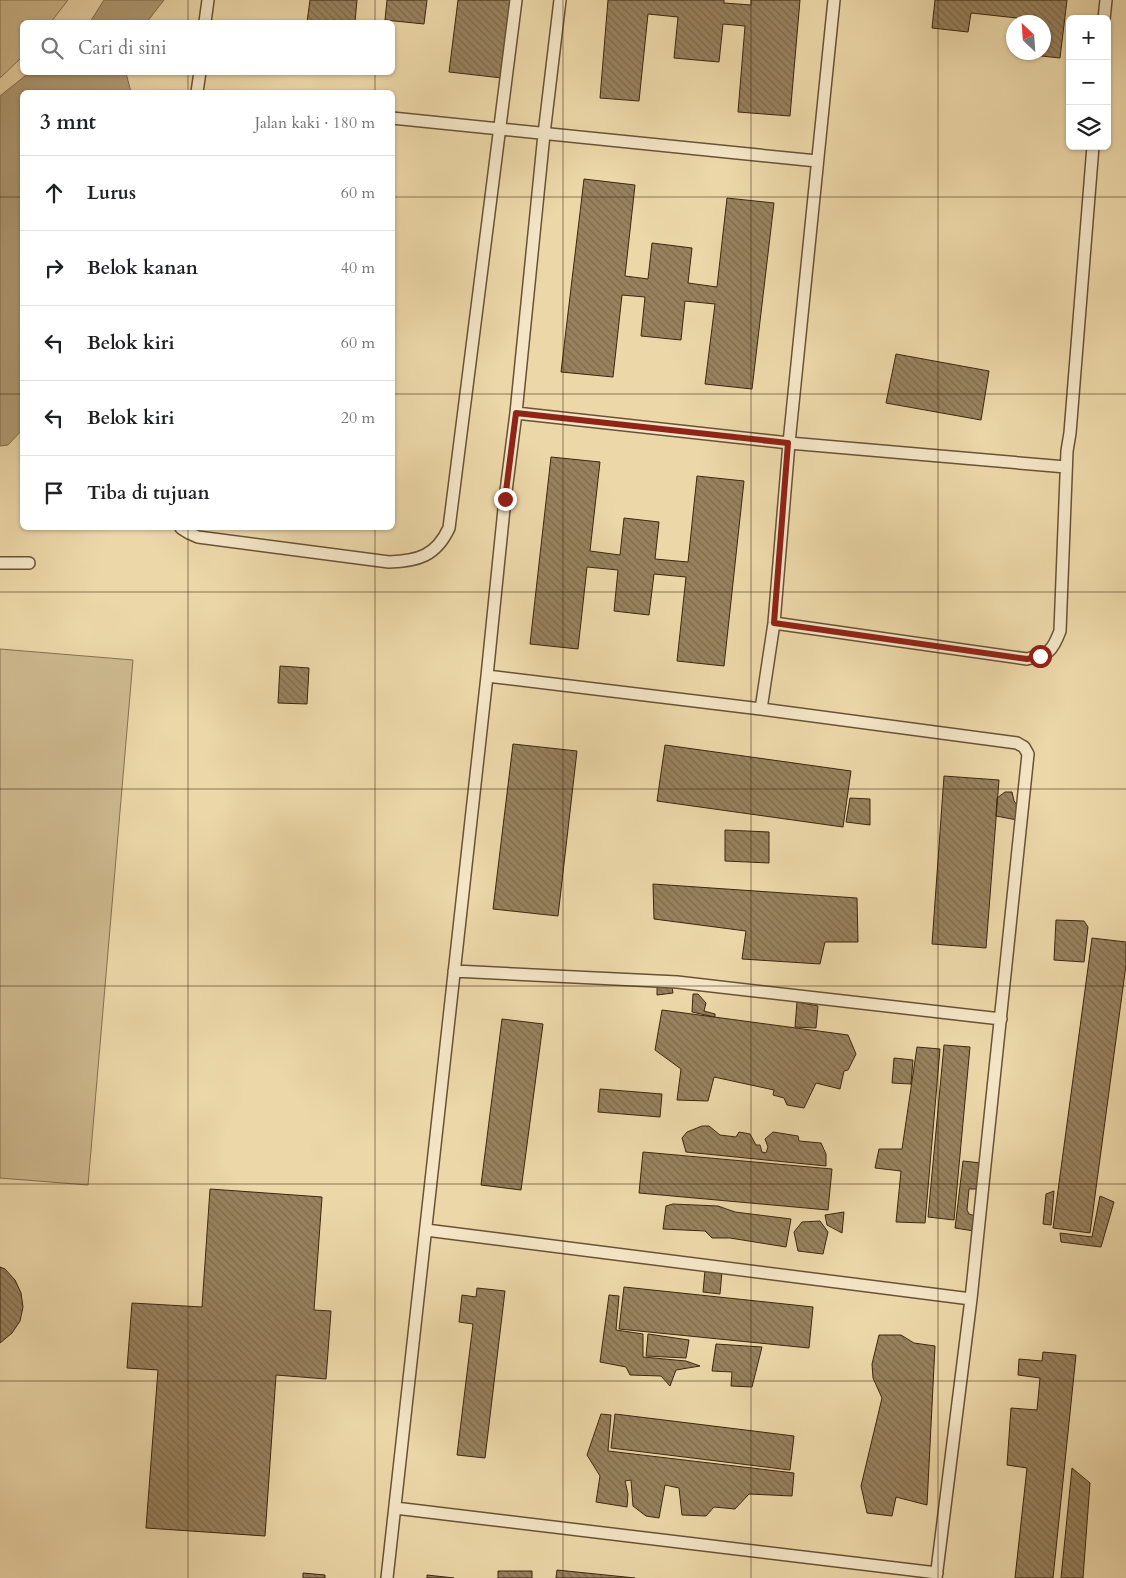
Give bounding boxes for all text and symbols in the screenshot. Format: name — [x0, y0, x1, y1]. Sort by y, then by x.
north arrow — [1006, 15, 1051, 60]
map controls — [1066, 15, 1111, 150]
button: + — [1066, 15, 1111, 60]
search box — [20, 20, 395, 75]
icon: search — [38, 34, 66, 62]
text: Cari di sini — [78, 35, 167, 61]
button: − — [1066, 60, 1111, 105]
button: layers — [1066, 105, 1111, 150]
text: 3 mnt — [40, 108, 96, 137]
text: Jalan kaki · 180 m — [255, 112, 375, 134]
icon: ahead — [40, 179, 68, 207]
text: Lurus — [87, 180, 136, 206]
text: 60 m — [341, 182, 375, 204]
icon: right — [40, 254, 68, 282]
text: Belok kanan — [87, 255, 198, 281]
text: 40 m — [341, 257, 375, 279]
icon: left — [40, 329, 68, 357]
text: Belok kiri — [87, 330, 174, 356]
text: 60 m — [341, 332, 375, 354]
icon: left — [40, 404, 68, 432]
text: Belok kiri — [87, 405, 174, 431]
text: 20 m — [341, 407, 375, 429]
icon: arrive — [40, 479, 68, 507]
text: Tiba di tujuan — [87, 480, 210, 506]
route end — [494, 488, 517, 511]
route start — [1029, 645, 1052, 668]

